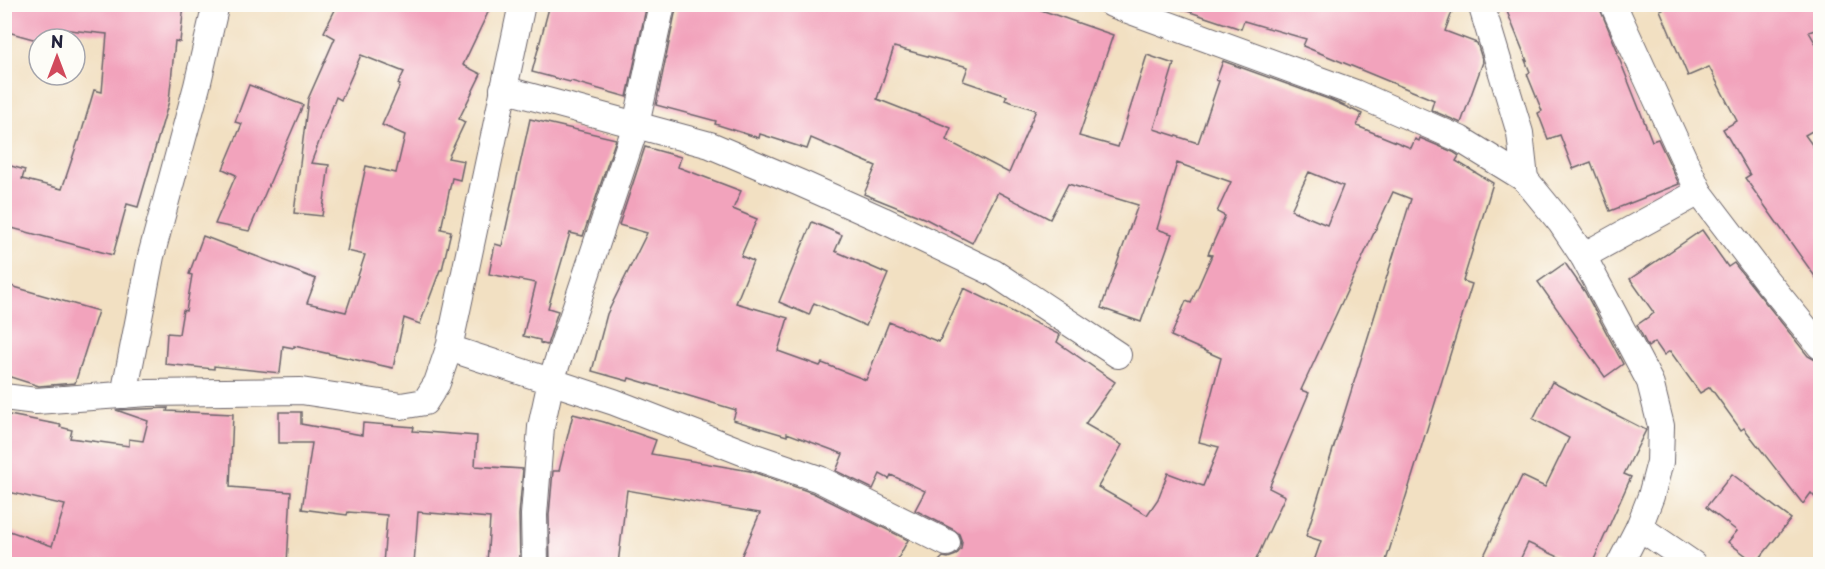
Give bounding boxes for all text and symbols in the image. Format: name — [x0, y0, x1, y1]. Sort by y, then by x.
north arrow — [27, 27, 87, 87]
text: N — [51, 29, 63, 53]

